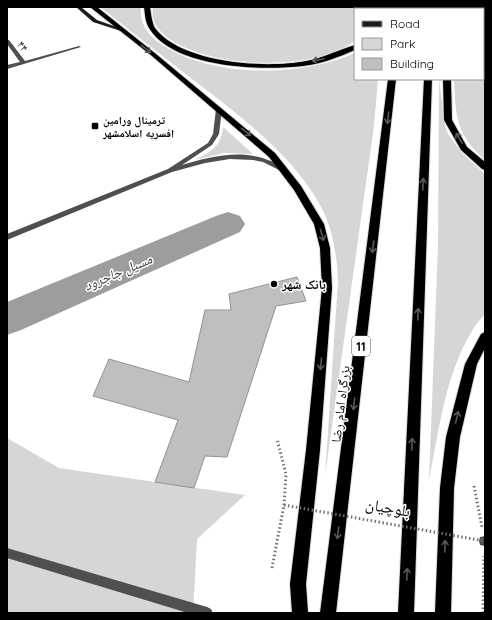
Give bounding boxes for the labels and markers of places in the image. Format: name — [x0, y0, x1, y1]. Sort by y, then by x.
place label: ترمینال ورامین افسریه اسلامشهر — [102, 113, 174, 140]
marker: ترمینال ورامین افسریه اسلامشهر — [90, 121, 100, 131]
place label: بانک شهر — [281, 276, 326, 292]
marker: بانک شهر — [269, 279, 279, 289]

